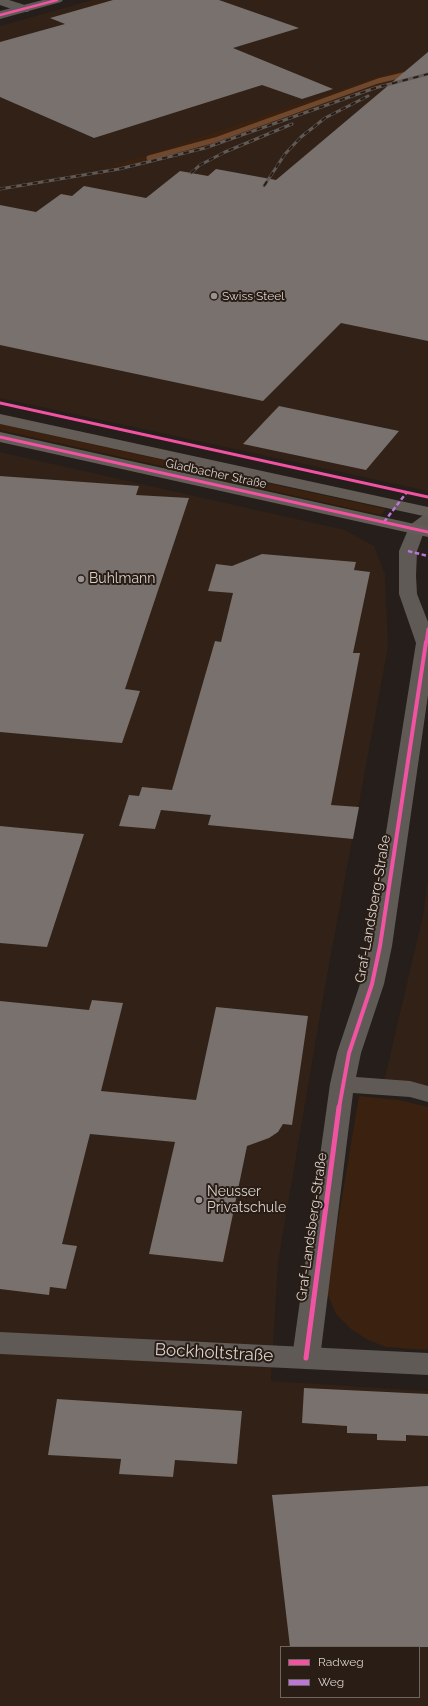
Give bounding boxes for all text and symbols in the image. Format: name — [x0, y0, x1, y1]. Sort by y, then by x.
place label: Swiss Steel — [222, 289, 285, 303]
marker: Swiss Steel — [209, 291, 219, 301]
street label: Gladbacher Straße — [164, 456, 268, 492]
place label: Buhlmann — [89, 571, 155, 587]
marker: Buhlmann — [76, 574, 86, 584]
street label: Graf-Landsberg-Straße — [352, 834, 394, 984]
street label: Graf-Landsberg-Straße — [293, 1152, 331, 1302]
place label: Neusser Privatschule — [207, 1184, 286, 1216]
marker: Neusser Privatschule — [194, 1195, 204, 1205]
street label: Bockholtstraße — [154, 1340, 274, 1366]
legend — [280, 1646, 420, 1698]
text: Radweg — [318, 1655, 364, 1669]
text: Weg — [318, 1675, 344, 1689]

